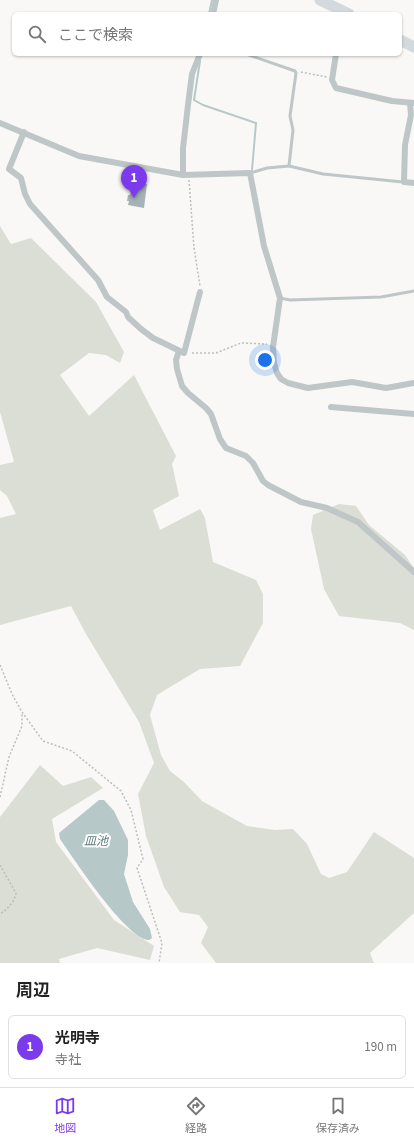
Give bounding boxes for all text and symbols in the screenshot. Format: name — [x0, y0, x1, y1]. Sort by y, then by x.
search box — [12, 12, 402, 56]
icon: search — [26, 23, 48, 45]
text: ここで検索 — [58, 25, 133, 46]
pin: 1 — [121, 165, 147, 198]
your location — [255, 350, 275, 370]
water label: 皿池 — [84, 833, 109, 850]
text: 周辺 — [16, 979, 50, 1003]
text: 光明寺 — [55, 1028, 100, 1049]
text: 1 — [27, 1038, 33, 1056]
text: 190 m — [364, 1038, 397, 1056]
text: 寺社 — [55, 1051, 81, 1069]
tab: 地図 — [54, 1095, 76, 1136]
tab: 経路 — [185, 1095, 207, 1136]
tab: 保存済み — [316, 1095, 360, 1136]

